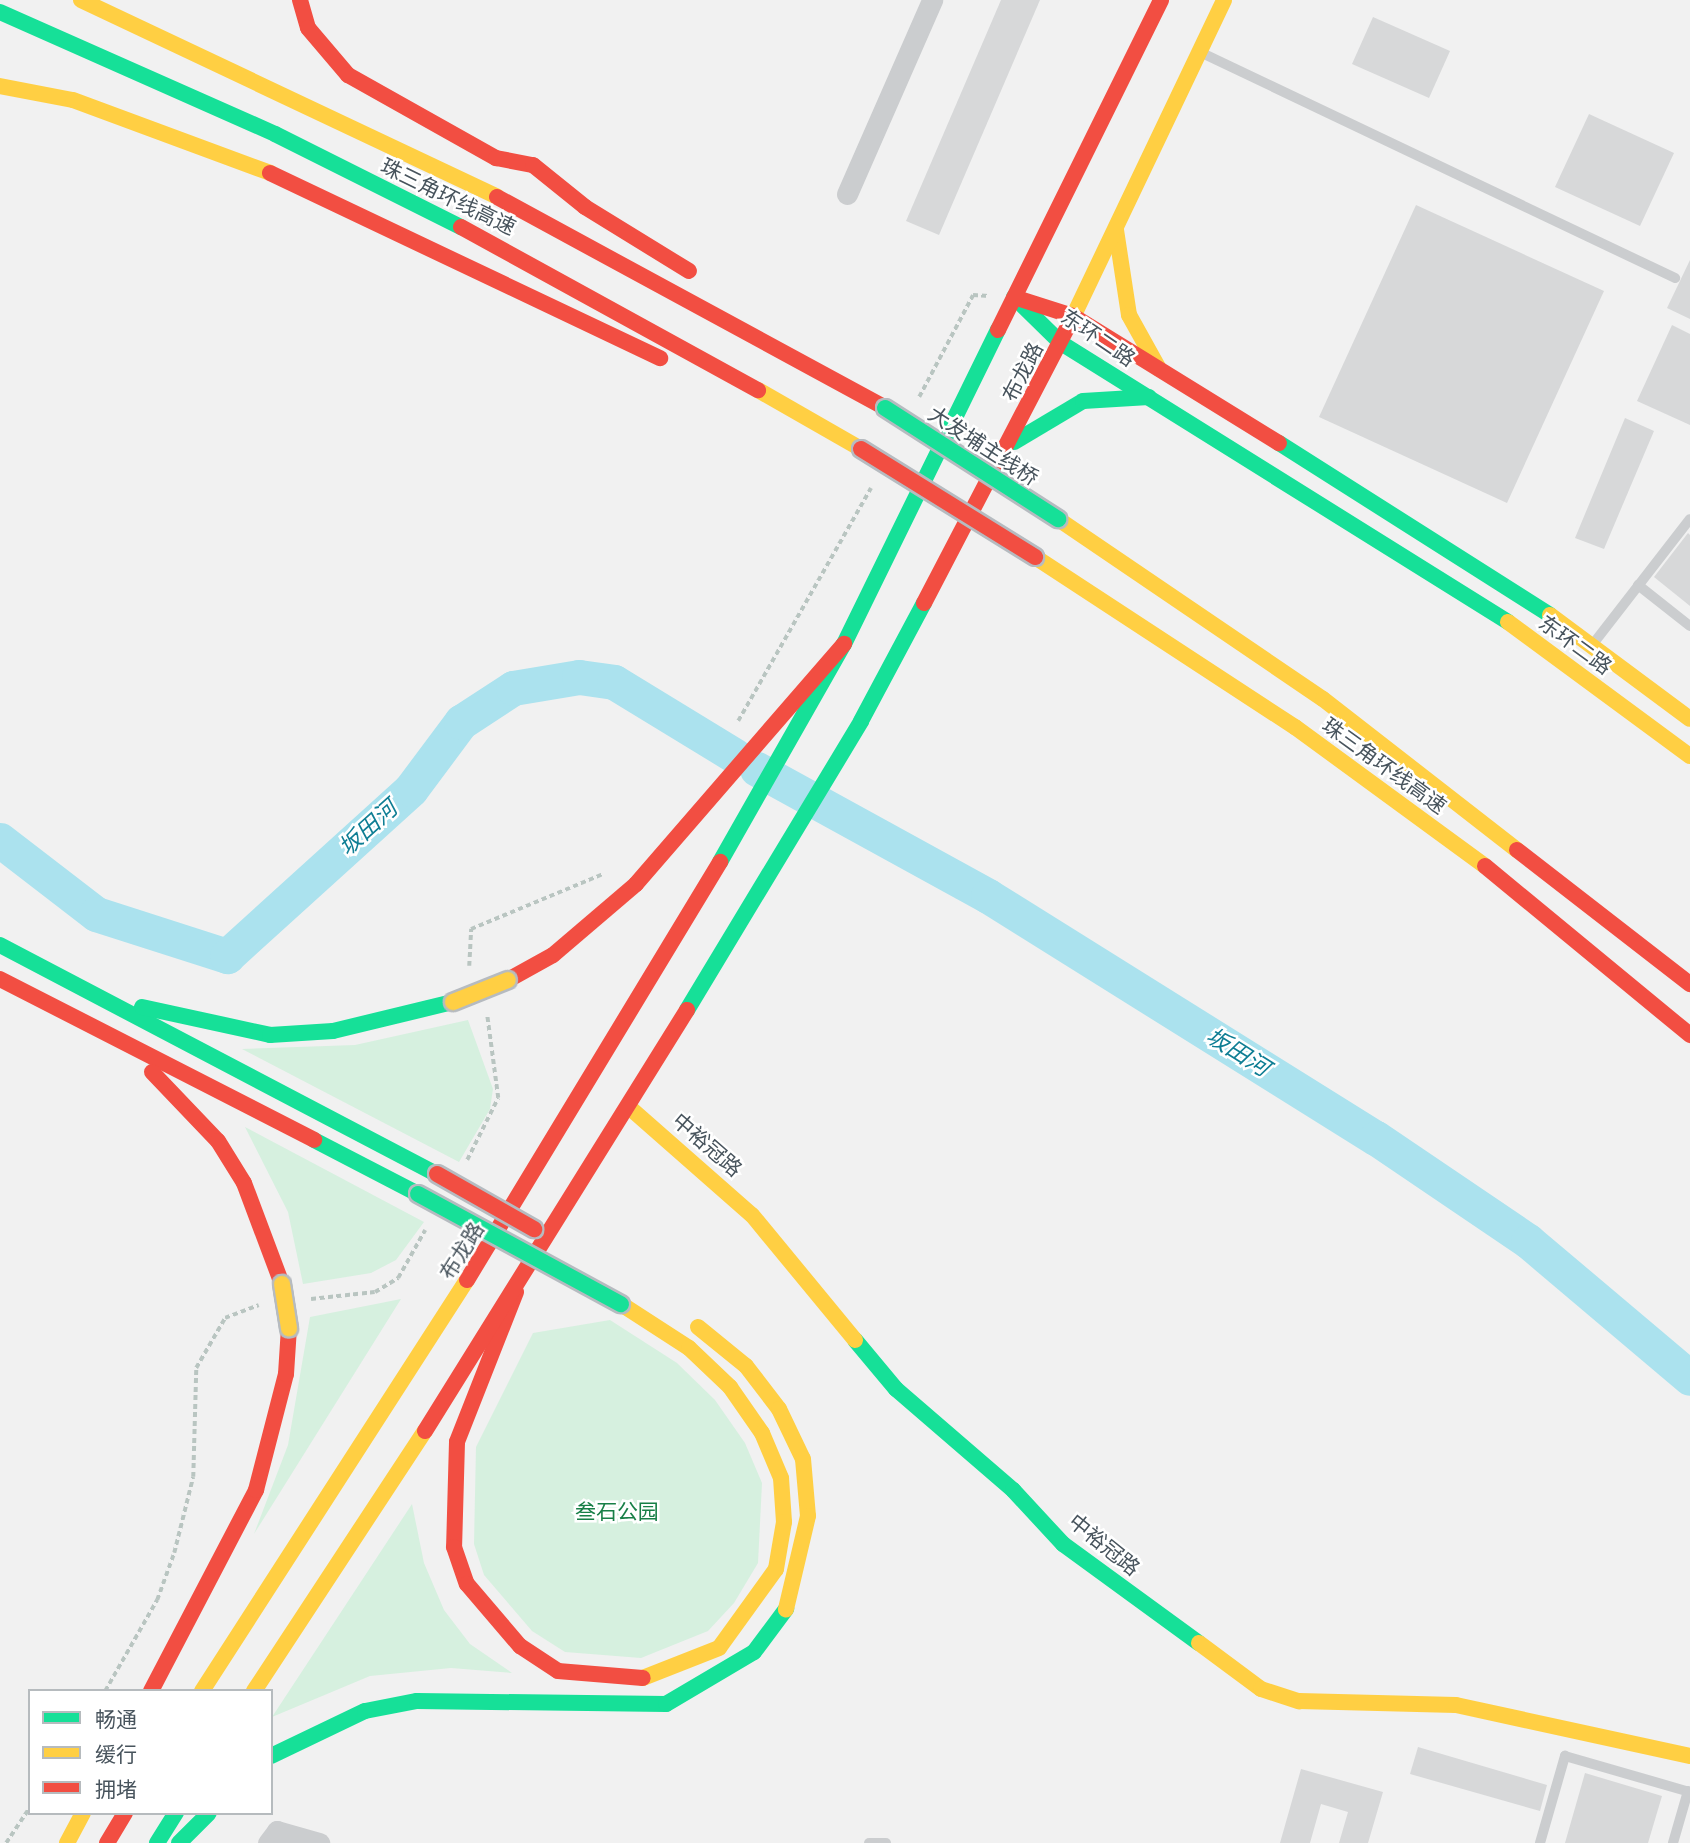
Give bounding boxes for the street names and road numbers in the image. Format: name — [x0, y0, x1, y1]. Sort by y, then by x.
street label: 珠三角环线高速 — [376, 153, 520, 241]
street label: 东环二路 — [1056, 304, 1140, 372]
street label: 布龙路 — [997, 338, 1049, 406]
street label: 大发埔主线桥 — [923, 401, 1043, 491]
street label: 东环二路 — [1534, 610, 1616, 680]
street label: 珠三角环线高速 — [1317, 713, 1451, 819]
street label: 中裕冠路 — [667, 1108, 747, 1182]
street label: 布龙路 — [435, 1218, 489, 1284]
street label: 中裕冠路 — [1063, 1509, 1145, 1581]

